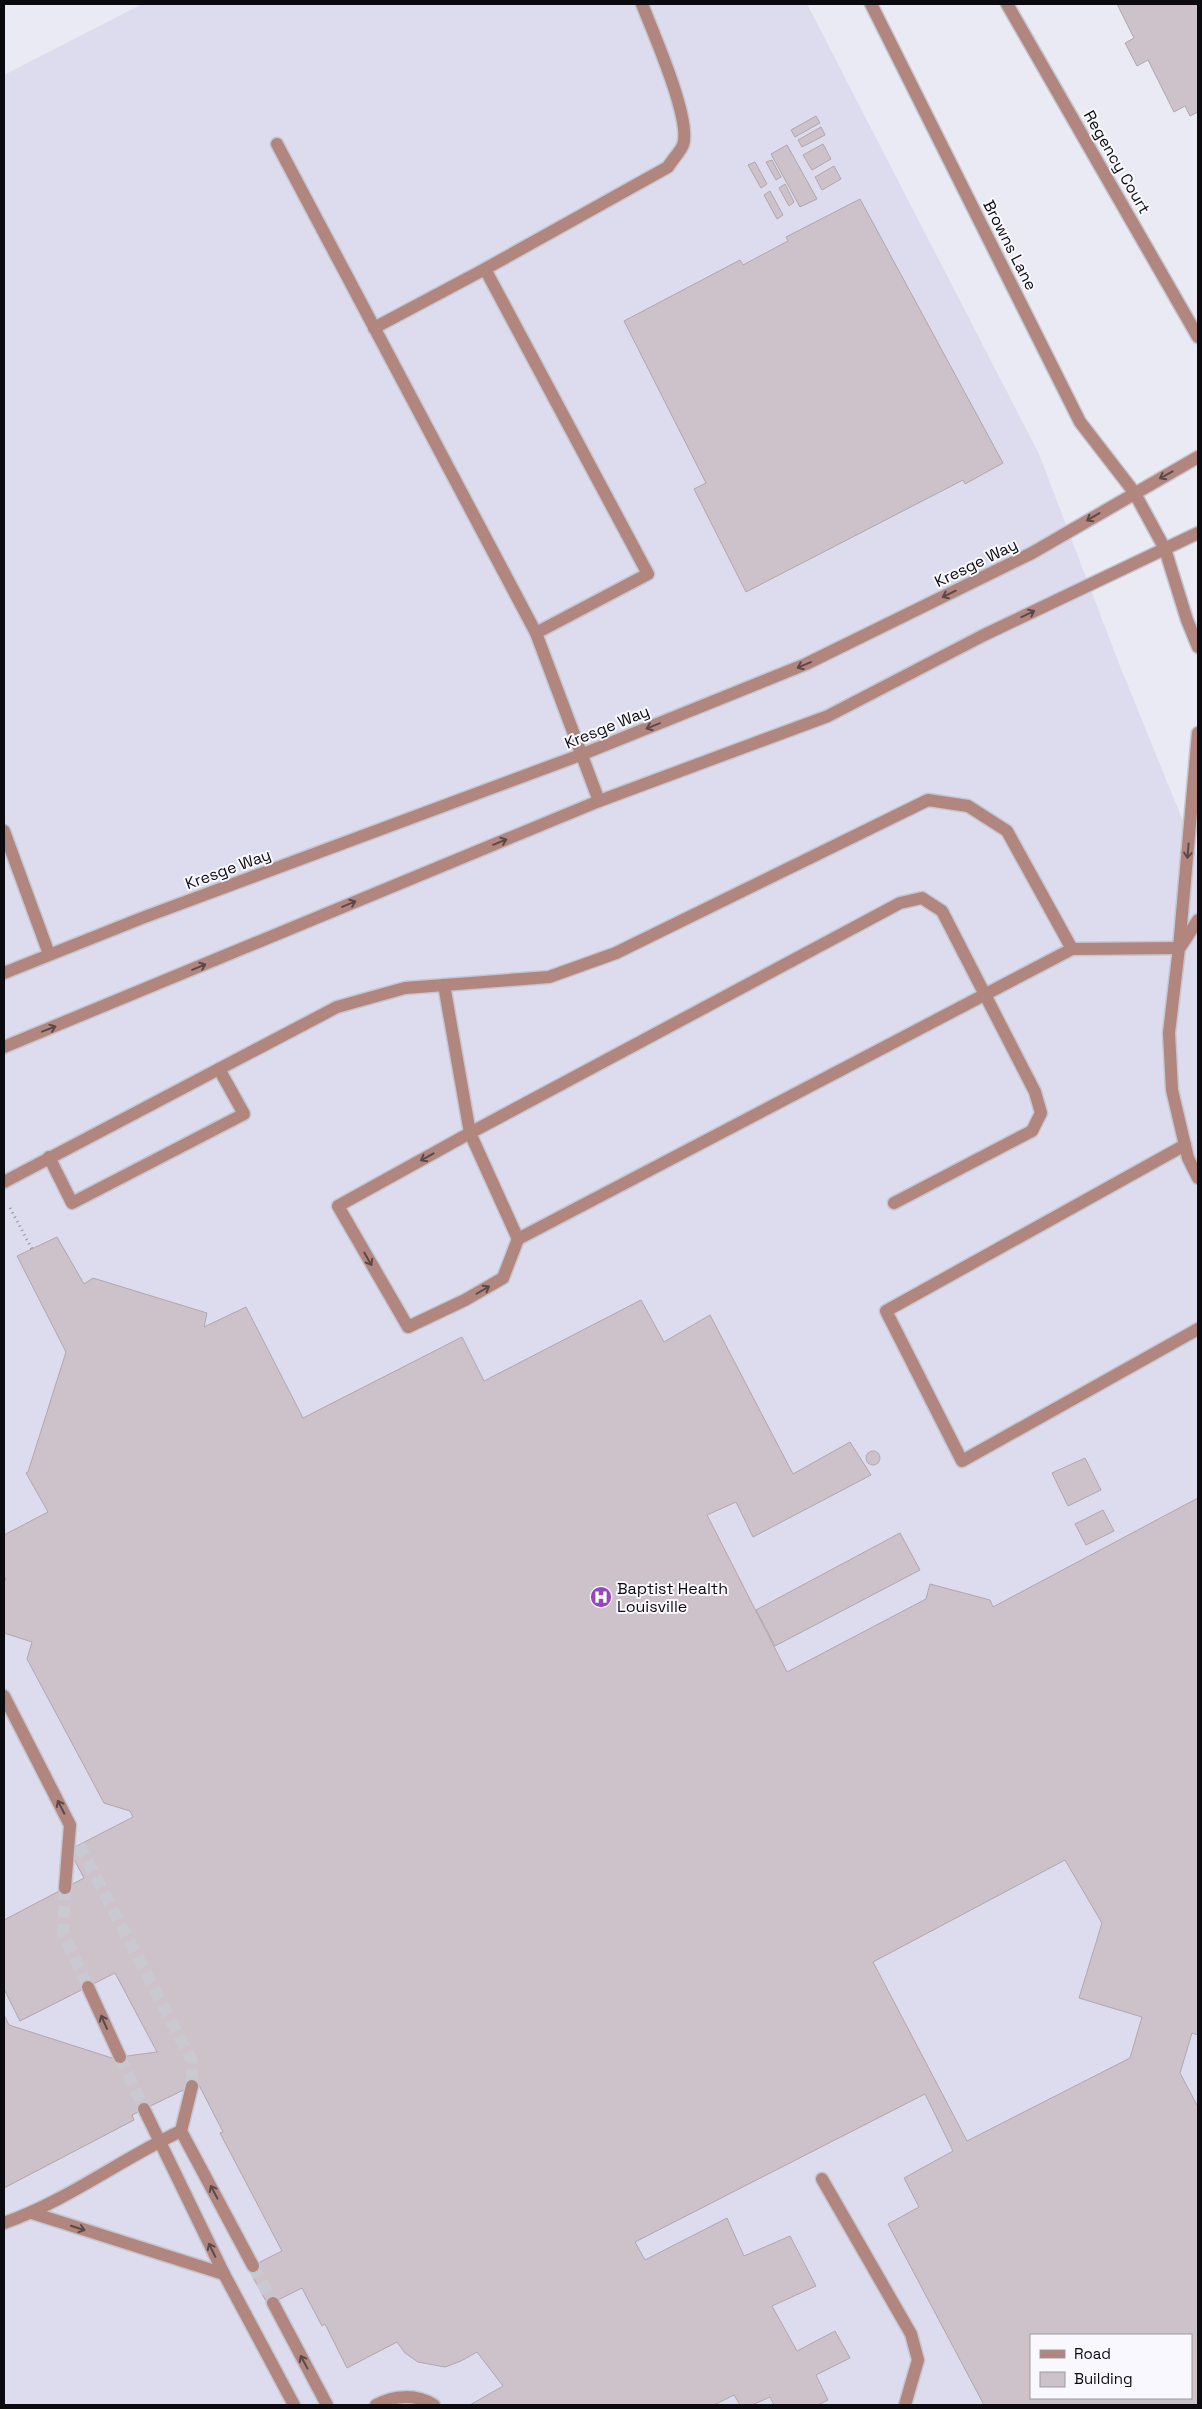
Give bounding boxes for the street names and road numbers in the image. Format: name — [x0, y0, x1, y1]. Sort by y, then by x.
street label: Regency Court — [1079, 107, 1155, 217]
street label: Browns Lane — [978, 196, 1042, 294]
street label: Kresge Way — [931, 534, 1021, 592]
street label: Kresge Way — [561, 700, 653, 754]
street label: Kresge Way — [182, 844, 274, 894]

